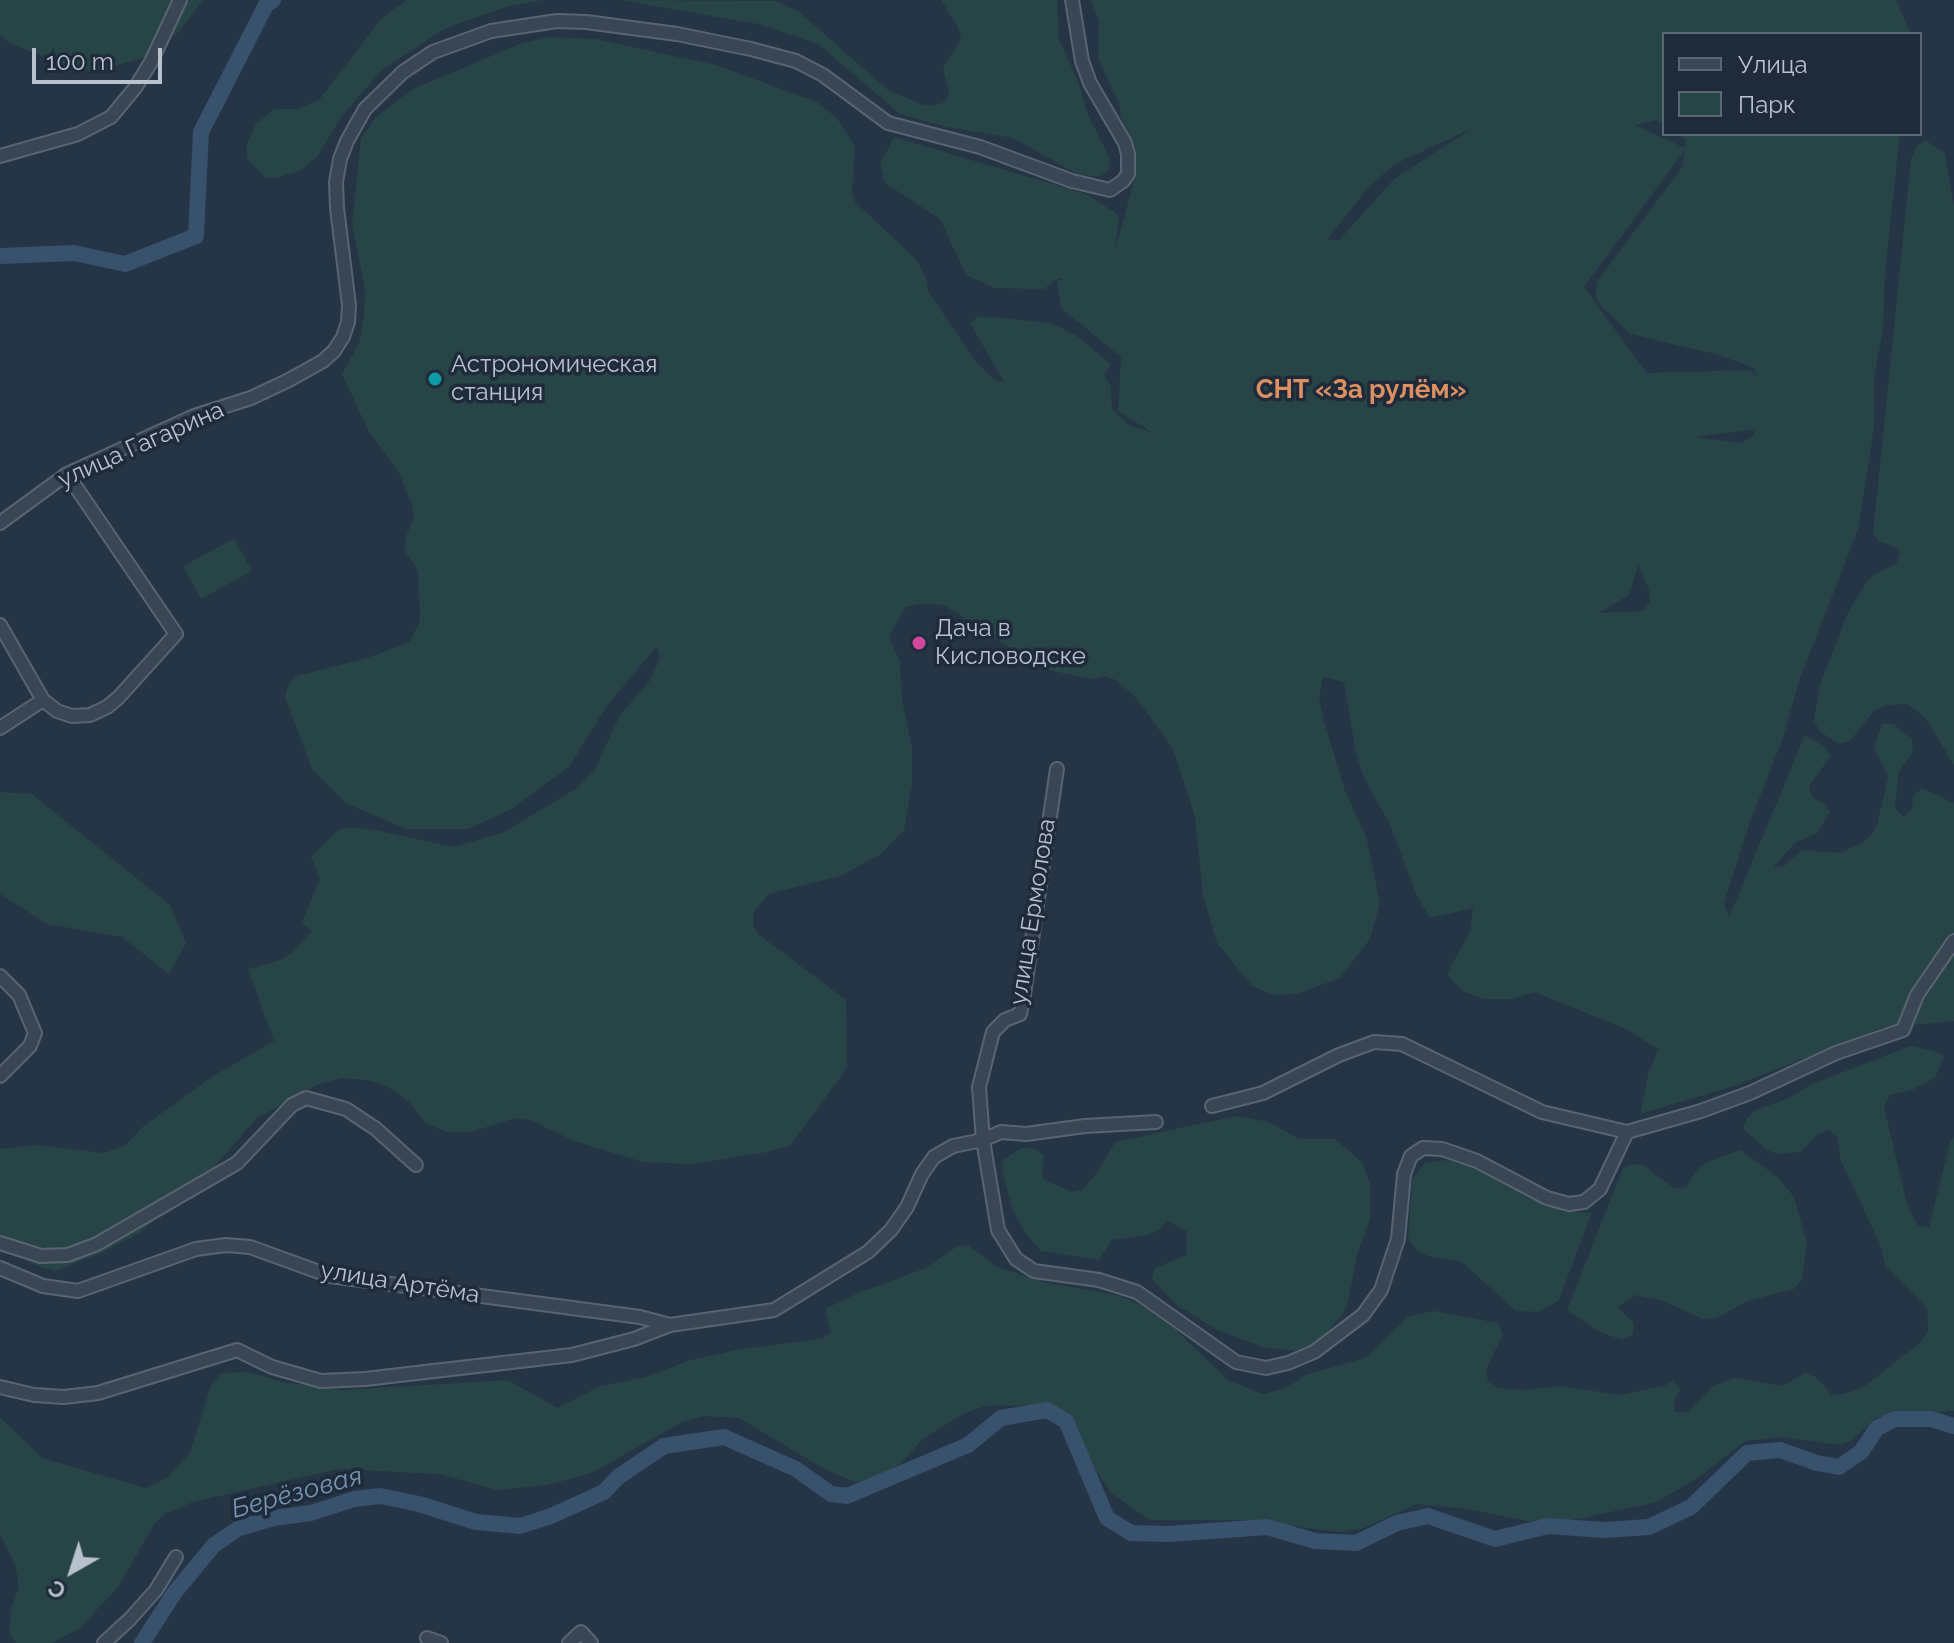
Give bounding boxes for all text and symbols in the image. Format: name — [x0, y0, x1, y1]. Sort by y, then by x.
scale bar — [36, 32, 166, 82]
legend — [1662, 32, 1922, 136]
text: 100 m — [46, 47, 114, 76]
text: Улица — [1738, 50, 1808, 79]
text: Парк — [1738, 90, 1796, 119]
place label: Астрономическая станция — [451, 351, 658, 407]
marker: Астрономическая станция — [426, 370, 444, 388]
district label: СНТ «За рулём» — [1256, 374, 1466, 406]
street label: улица Гагарина — [54, 396, 228, 494]
place label: Дача в Кисловодске — [935, 615, 1086, 671]
marker: Дача в Кисловодске — [910, 634, 928, 652]
street label: улица Ермолова — [1004, 817, 1062, 1007]
street label: улица Артёма — [318, 1256, 482, 1310]
water label: Берёзовая — [228, 1461, 366, 1525]
north arrow — [32, 1531, 112, 1611]
text: С — [43, 1575, 71, 1605]

